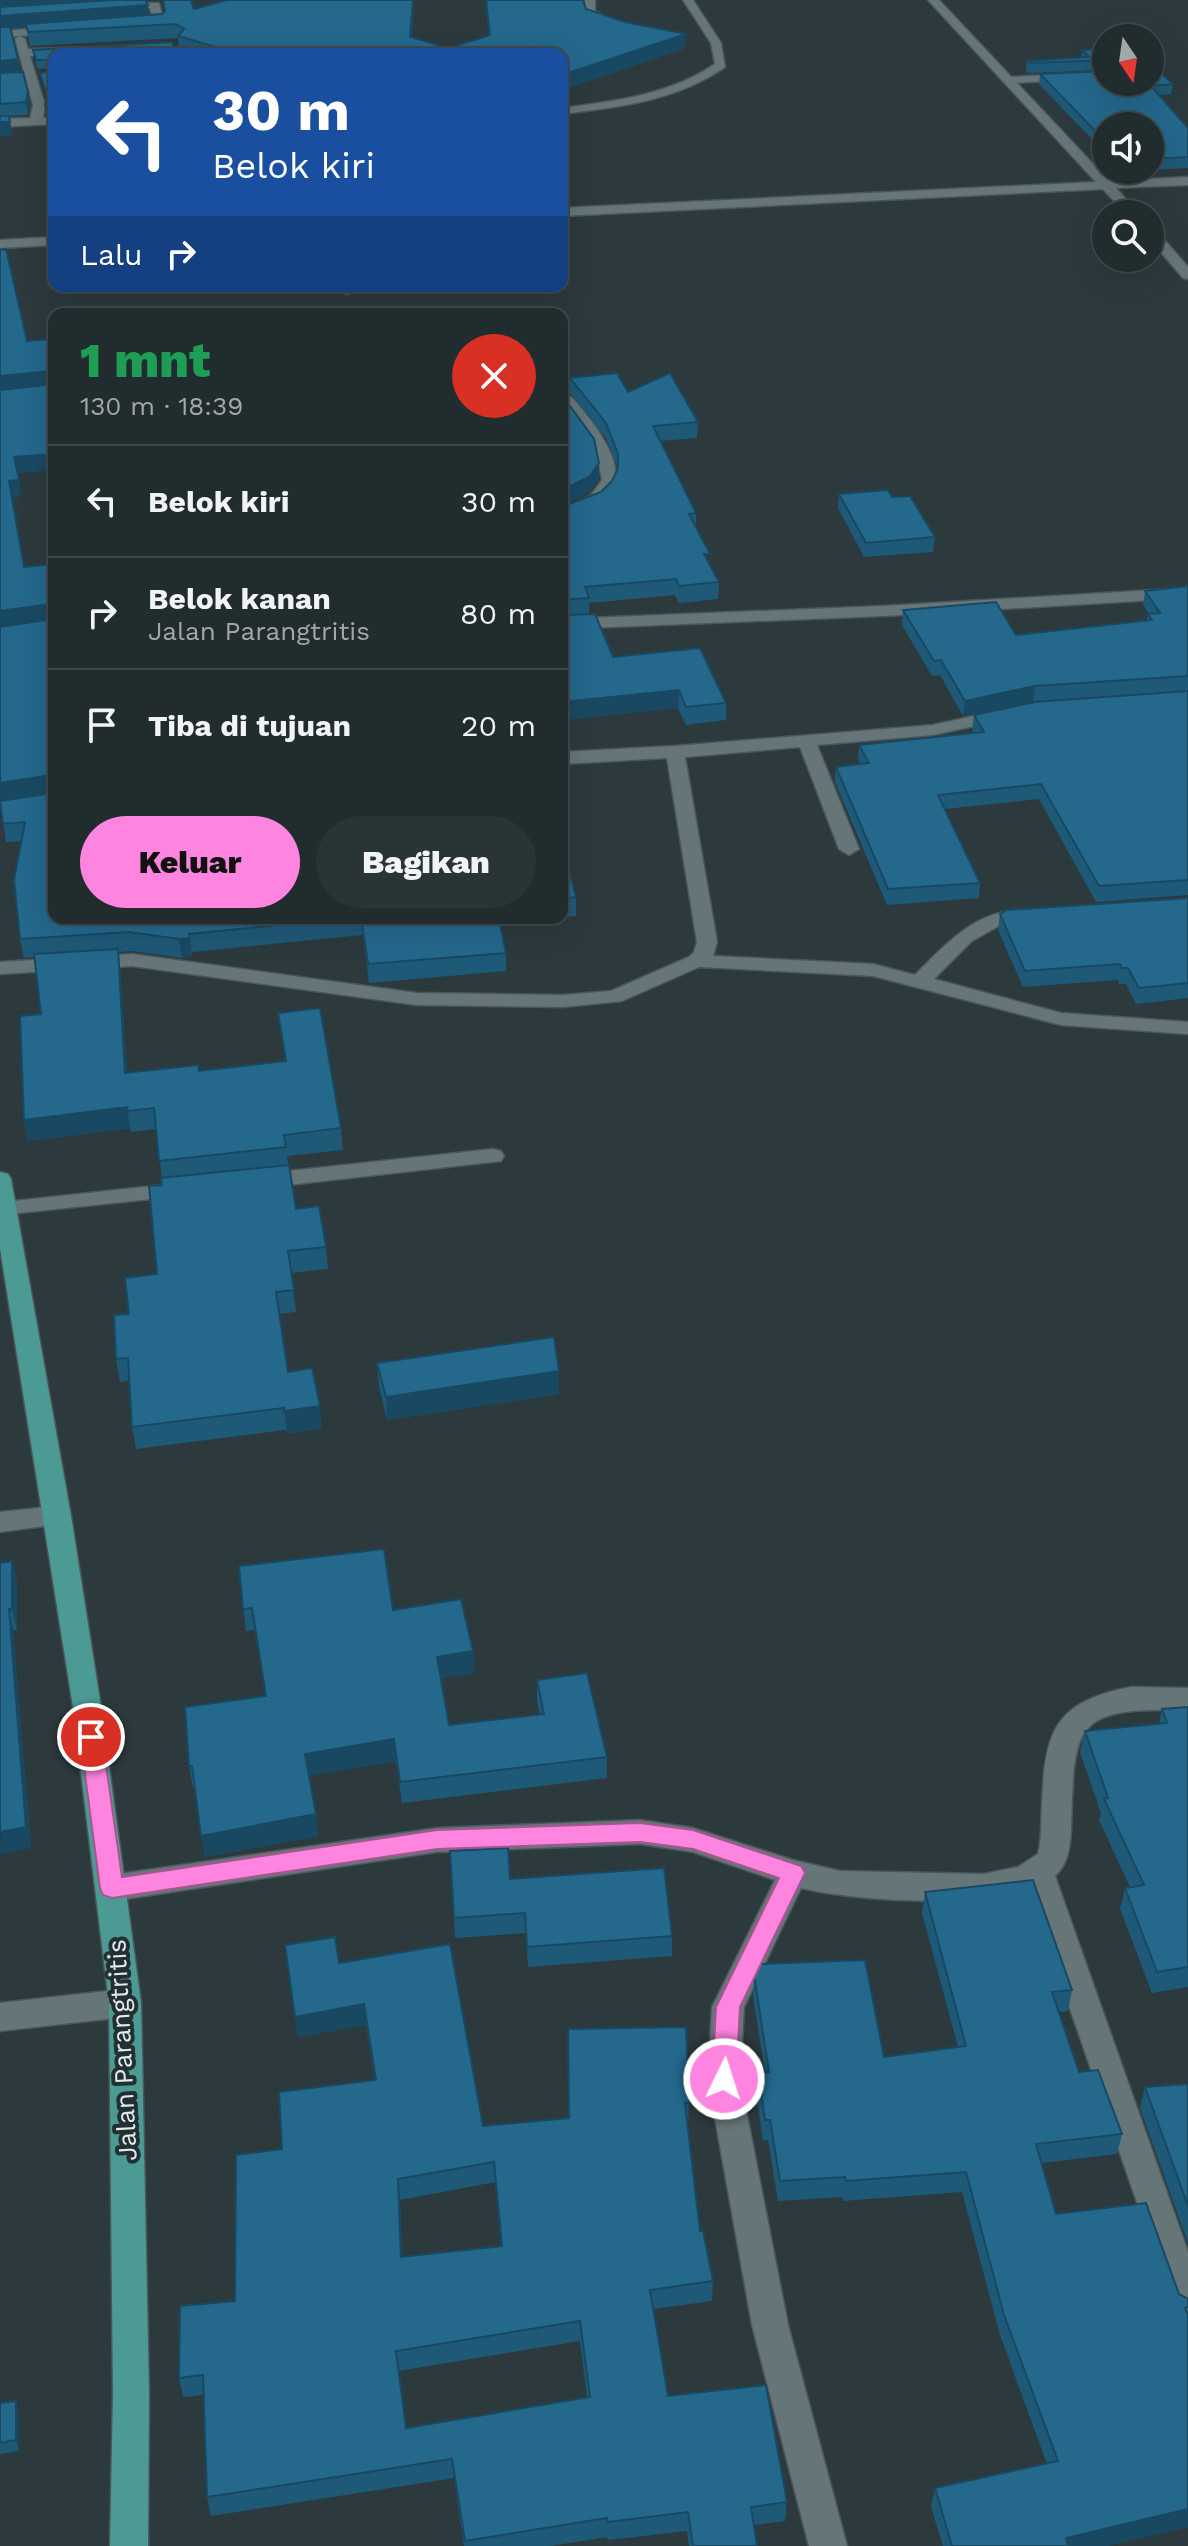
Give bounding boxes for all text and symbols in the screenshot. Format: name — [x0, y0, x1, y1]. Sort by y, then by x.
north arrow — [1092, 24, 1164, 96]
map controls — [1092, 24, 1164, 272]
text: 30 m — [212, 78, 350, 144]
icon: left — [80, 80, 184, 184]
button: sound — [1092, 112, 1164, 184]
text: Belok kiri — [212, 145, 375, 187]
button: search — [1092, 200, 1164, 272]
icon: right — [159, 232, 203, 276]
text: Lalu — [80, 237, 143, 272]
text: 1 mnt — [80, 332, 210, 389]
button: close — [452, 334, 536, 418]
text: 130 m · 18:39 — [80, 391, 243, 421]
icon: left — [80, 479, 124, 523]
text: Belok kiri — [148, 484, 290, 519]
text: 30 m — [461, 484, 536, 519]
text: Belok kanan — [148, 581, 331, 616]
icon: right — [80, 591, 124, 635]
text: 80 m — [460, 596, 536, 631]
text: Jalan Parangtritis — [148, 616, 370, 646]
icon: arrive — [80, 703, 124, 747]
text: Tiba di tujuan — [148, 708, 351, 743]
text: 20 m — [461, 708, 536, 743]
button: Keluar — [80, 816, 300, 908]
button: Bagikan — [316, 816, 536, 908]
pin — [57, 1703, 125, 1771]
icon: arrive — [69, 1715, 113, 1759]
street label: Jalan Parangtritis — [101, 1938, 143, 2162]
position arrow — [682, 2037, 766, 2121]

